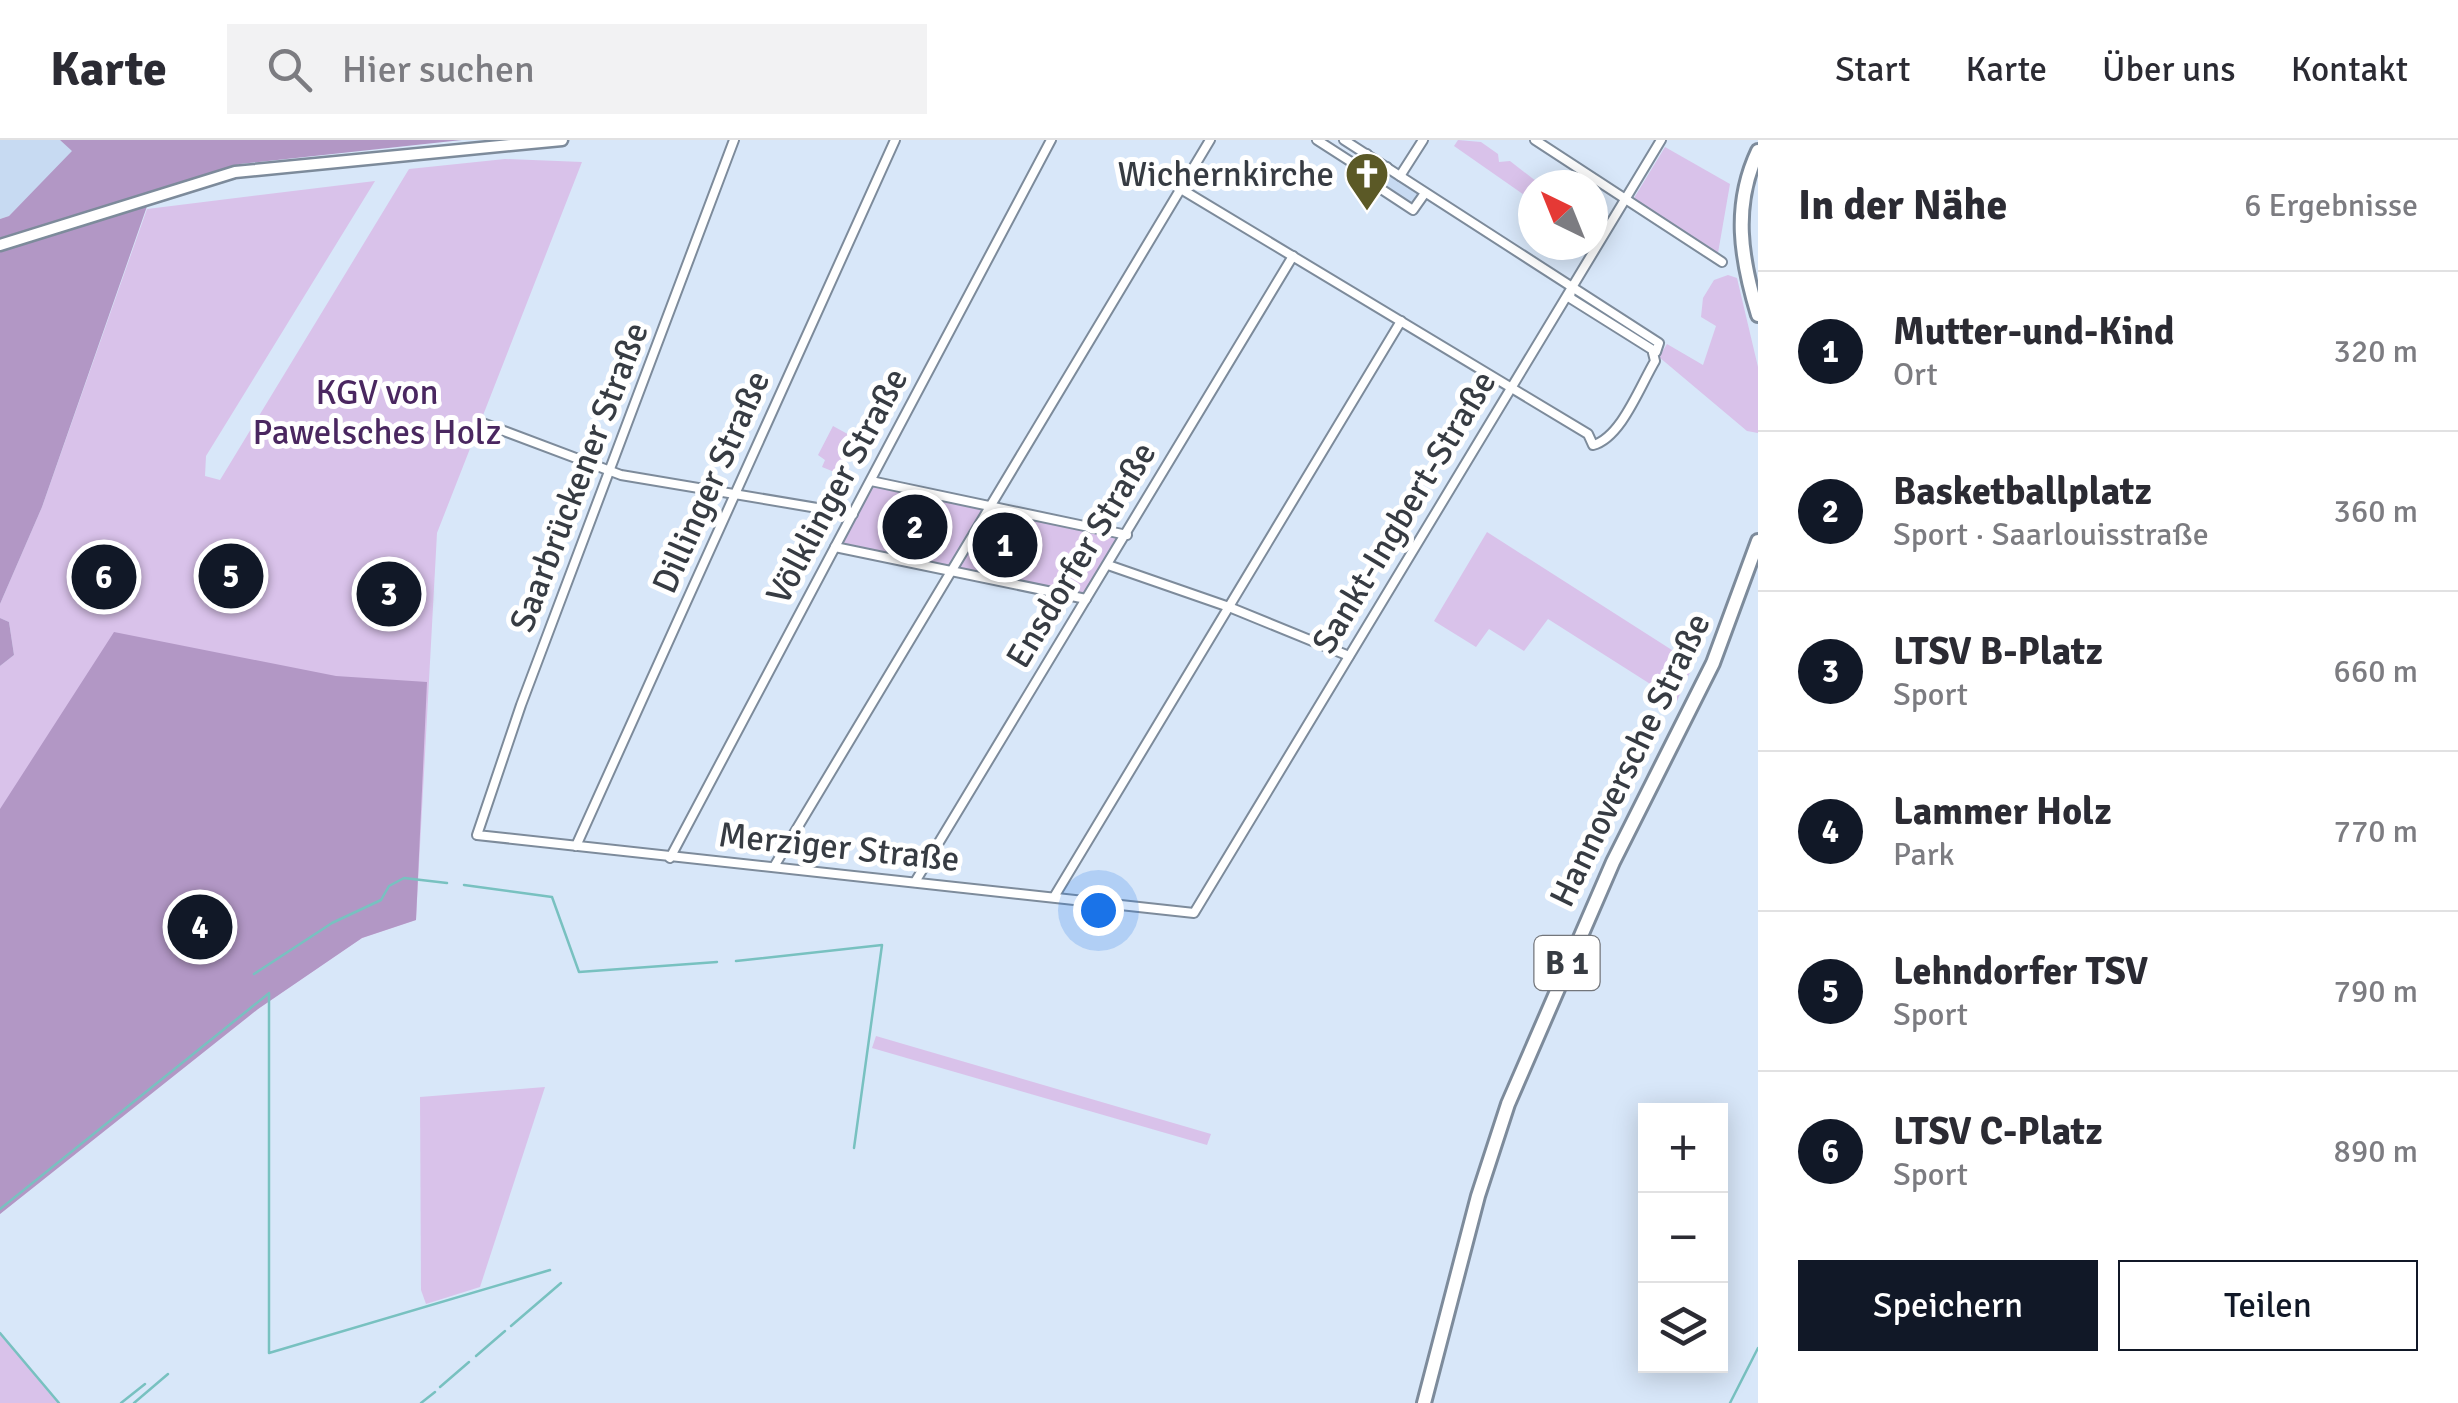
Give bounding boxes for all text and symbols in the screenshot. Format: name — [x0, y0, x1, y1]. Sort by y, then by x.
search box — [227, 24, 927, 114]
text: Karte — [50, 40, 167, 99]
icon: search — [262, 42, 317, 97]
text: Hier suchen — [342, 46, 535, 93]
text: Start — [1835, 48, 1910, 91]
text: Karte — [1965, 48, 2047, 91]
text: Über uns — [2102, 48, 2236, 91]
text: Kontakt — [2291, 48, 2408, 91]
church icon: Wichernkirche — [1344, 151, 1390, 212]
place label: Wichernkirche — [1118, 153, 1334, 196]
north arrow — [1518, 170, 1608, 260]
text: In der Nähe — [1798, 180, 2007, 231]
text: 6 Ergebnisse — [2244, 186, 2418, 225]
text: Mutter-und-Kind — [1893, 308, 2175, 355]
street label: Saarbrückener Straße — [500, 316, 658, 638]
text: 1 — [1822, 332, 1839, 371]
text: 320 m — [2334, 332, 2418, 371]
text: Ort — [1893, 355, 1938, 394]
street label: Völklinger Straße — [757, 361, 917, 611]
street label: Sankt-Ingbert-Straße — [1303, 363, 1505, 661]
street label: Dillinger Straße — [643, 364, 779, 600]
park label: KGV von Pawelsches Holz — [253, 371, 501, 454]
street label: Ensdorfer Straße — [997, 434, 1165, 676]
text: Basketballplatz — [1893, 468, 2152, 515]
pin: 2 — [882, 490, 948, 564]
text: 2 — [1822, 492, 1839, 531]
text: 360 m — [2334, 492, 2418, 531]
pin: 1 — [972, 508, 1038, 582]
text: Sport · Saarlouisstraße — [1893, 515, 2209, 554]
pin: 5 — [198, 538, 264, 614]
pin: 6 — [72, 540, 136, 614]
pin: 3 — [356, 556, 422, 632]
street label: Hannoversche Straße — [1540, 606, 1720, 914]
text: LTSV B-Platz — [1893, 628, 2103, 675]
text: 3 — [1822, 652, 1839, 691]
text: 660 m — [2334, 652, 2418, 691]
text: Sport — [1893, 675, 1968, 714]
text: Lammer Holz — [1893, 788, 2112, 835]
text: 4 — [1822, 812, 1839, 851]
text: 770 m — [2334, 812, 2418, 851]
street label: Merziger Straße — [716, 813, 962, 881]
text: Park — [1893, 835, 1955, 874]
your location — [1073, 885, 1124, 936]
pin: 4 — [168, 890, 232, 964]
road number: B 1 — [1534, 936, 1600, 990]
text: Lehndorfer TSV — [1893, 948, 2148, 995]
text: 5 — [1822, 972, 1839, 1011]
text: 790 m — [2334, 972, 2418, 1011]
text: Sport — [1893, 995, 1968, 1034]
map controls — [1638, 1103, 1728, 1373]
button: + — [1638, 1103, 1728, 1193]
text: LTSV C-Platz — [1893, 1108, 2103, 1155]
text: 6 — [1822, 1132, 1839, 1171]
text: 890 m — [2334, 1132, 2418, 1171]
text: Sport — [1893, 1155, 1968, 1194]
button: − — [1638, 1193, 1728, 1283]
button: Speichern — [1798, 1260, 2098, 1351]
button: Teilen — [2118, 1260, 2418, 1351]
button: layers — [1638, 1283, 1728, 1373]

